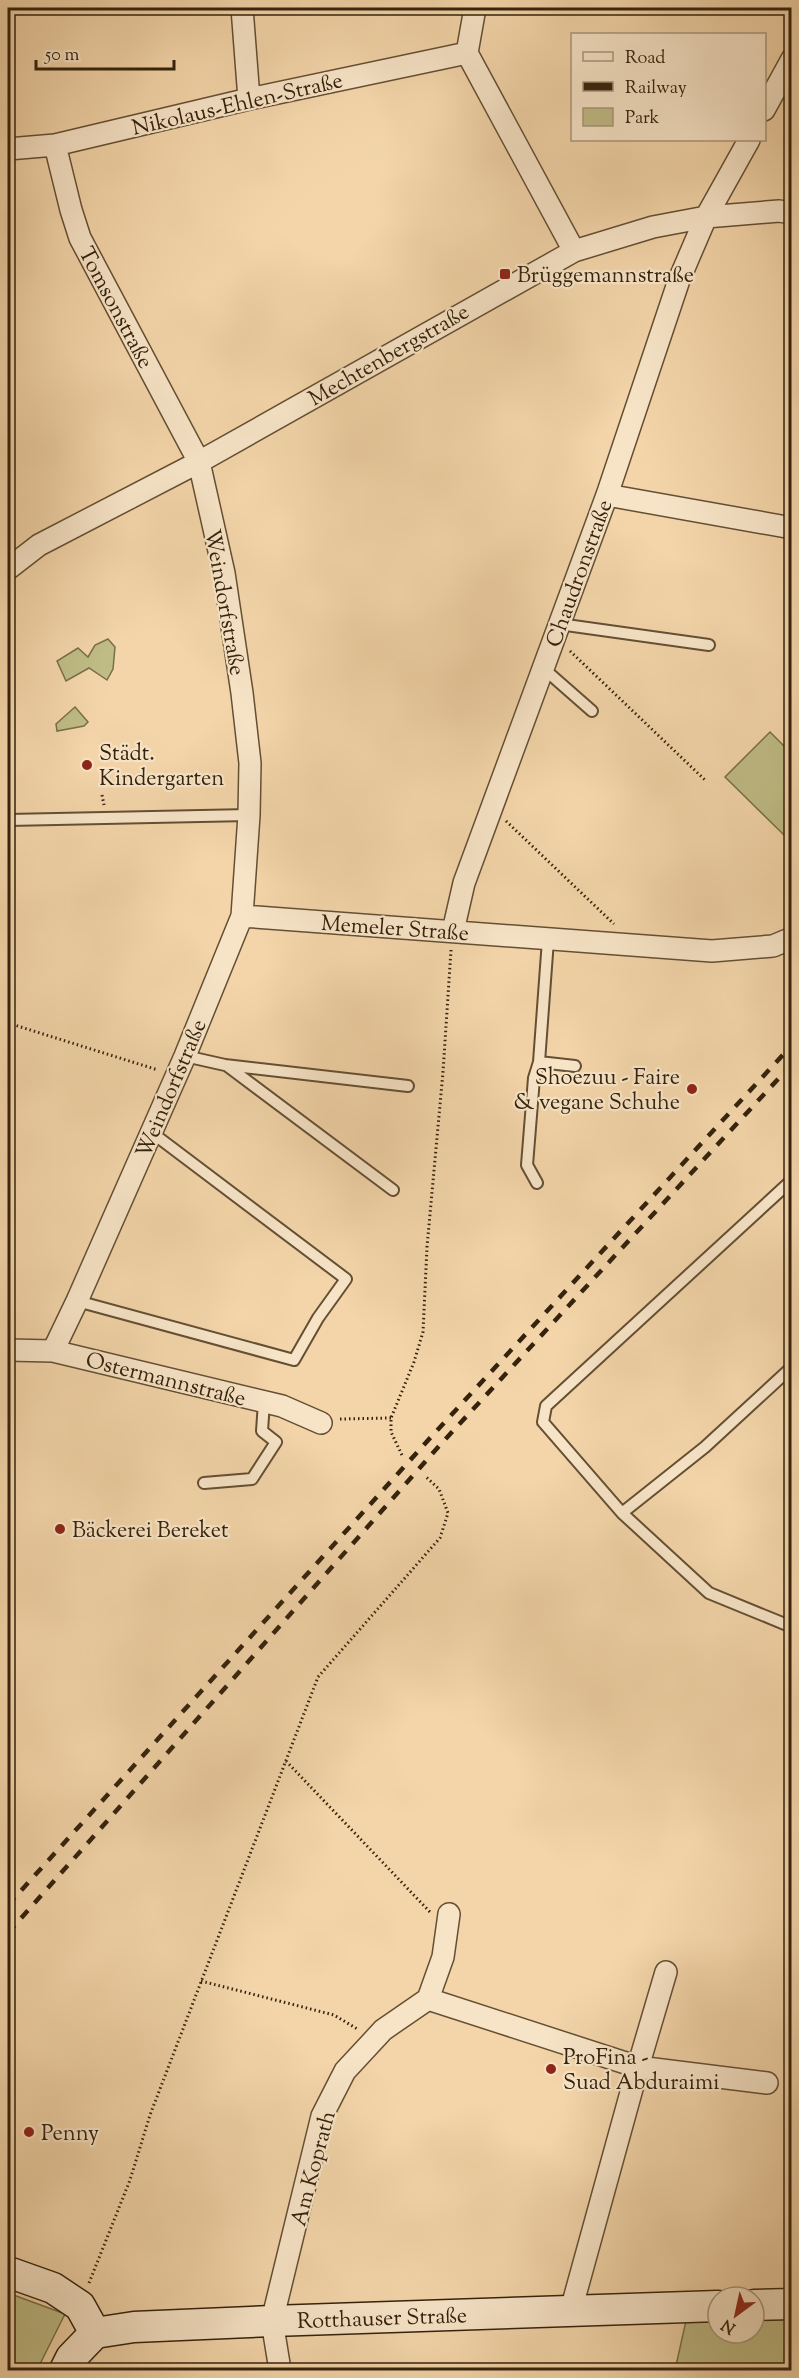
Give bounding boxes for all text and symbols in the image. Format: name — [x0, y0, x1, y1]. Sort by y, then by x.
scale bar — [36, 33, 174, 71]
legend — [571, 33, 766, 141]
text: 50 m — [44, 43, 80, 69]
text: Road — [625, 46, 665, 72]
street label: Nikolaus-Ehlen-Straße — [129, 66, 346, 146]
text: Railway — [625, 76, 687, 102]
text: Park — [625, 106, 660, 132]
street label: Tomsonstraße — [69, 242, 160, 375]
place label: Brüggemannstraße — [517, 261, 694, 293]
marker: Brüggemannstraße — [498, 267, 512, 281]
street label: Mechtenbergstraße — [303, 298, 476, 416]
street label: Chaudronstraße — [539, 496, 622, 652]
street label: Weindorfstraße — [194, 527, 252, 678]
place label: Städt. Kindergarten — [99, 739, 224, 796]
marker: Städt. Kindergarten — [80, 758, 94, 772]
street label: Memeler Straße — [320, 909, 470, 951]
street label: Weindorfstraße — [129, 1015, 216, 1164]
place label: Shoezuu - Faire & vegane Schuhe — [514, 1063, 680, 1120]
marker: Shoezuu - Faire & vegane Schuhe — [685, 1082, 699, 1096]
street label: Ostermannstraße — [82, 1346, 249, 1416]
place label: Bäckerei Bereket — [72, 1516, 229, 1548]
marker: Bäckerei Bereket — [53, 1522, 67, 1536]
place label: ProFina - Suad Abduraimi — [563, 2043, 719, 2100]
marker: ProFina - Suad Abduraimi — [544, 2062, 558, 2076]
street label: Am Koprath — [284, 2107, 346, 2230]
place label: Penny — [41, 2119, 99, 2151]
marker: Penny — [22, 2125, 36, 2139]
north arrow — [706, 2285, 766, 2345]
street label: Rotthauser Straße — [296, 2301, 468, 2339]
text: N — [717, 2312, 741, 2339]

